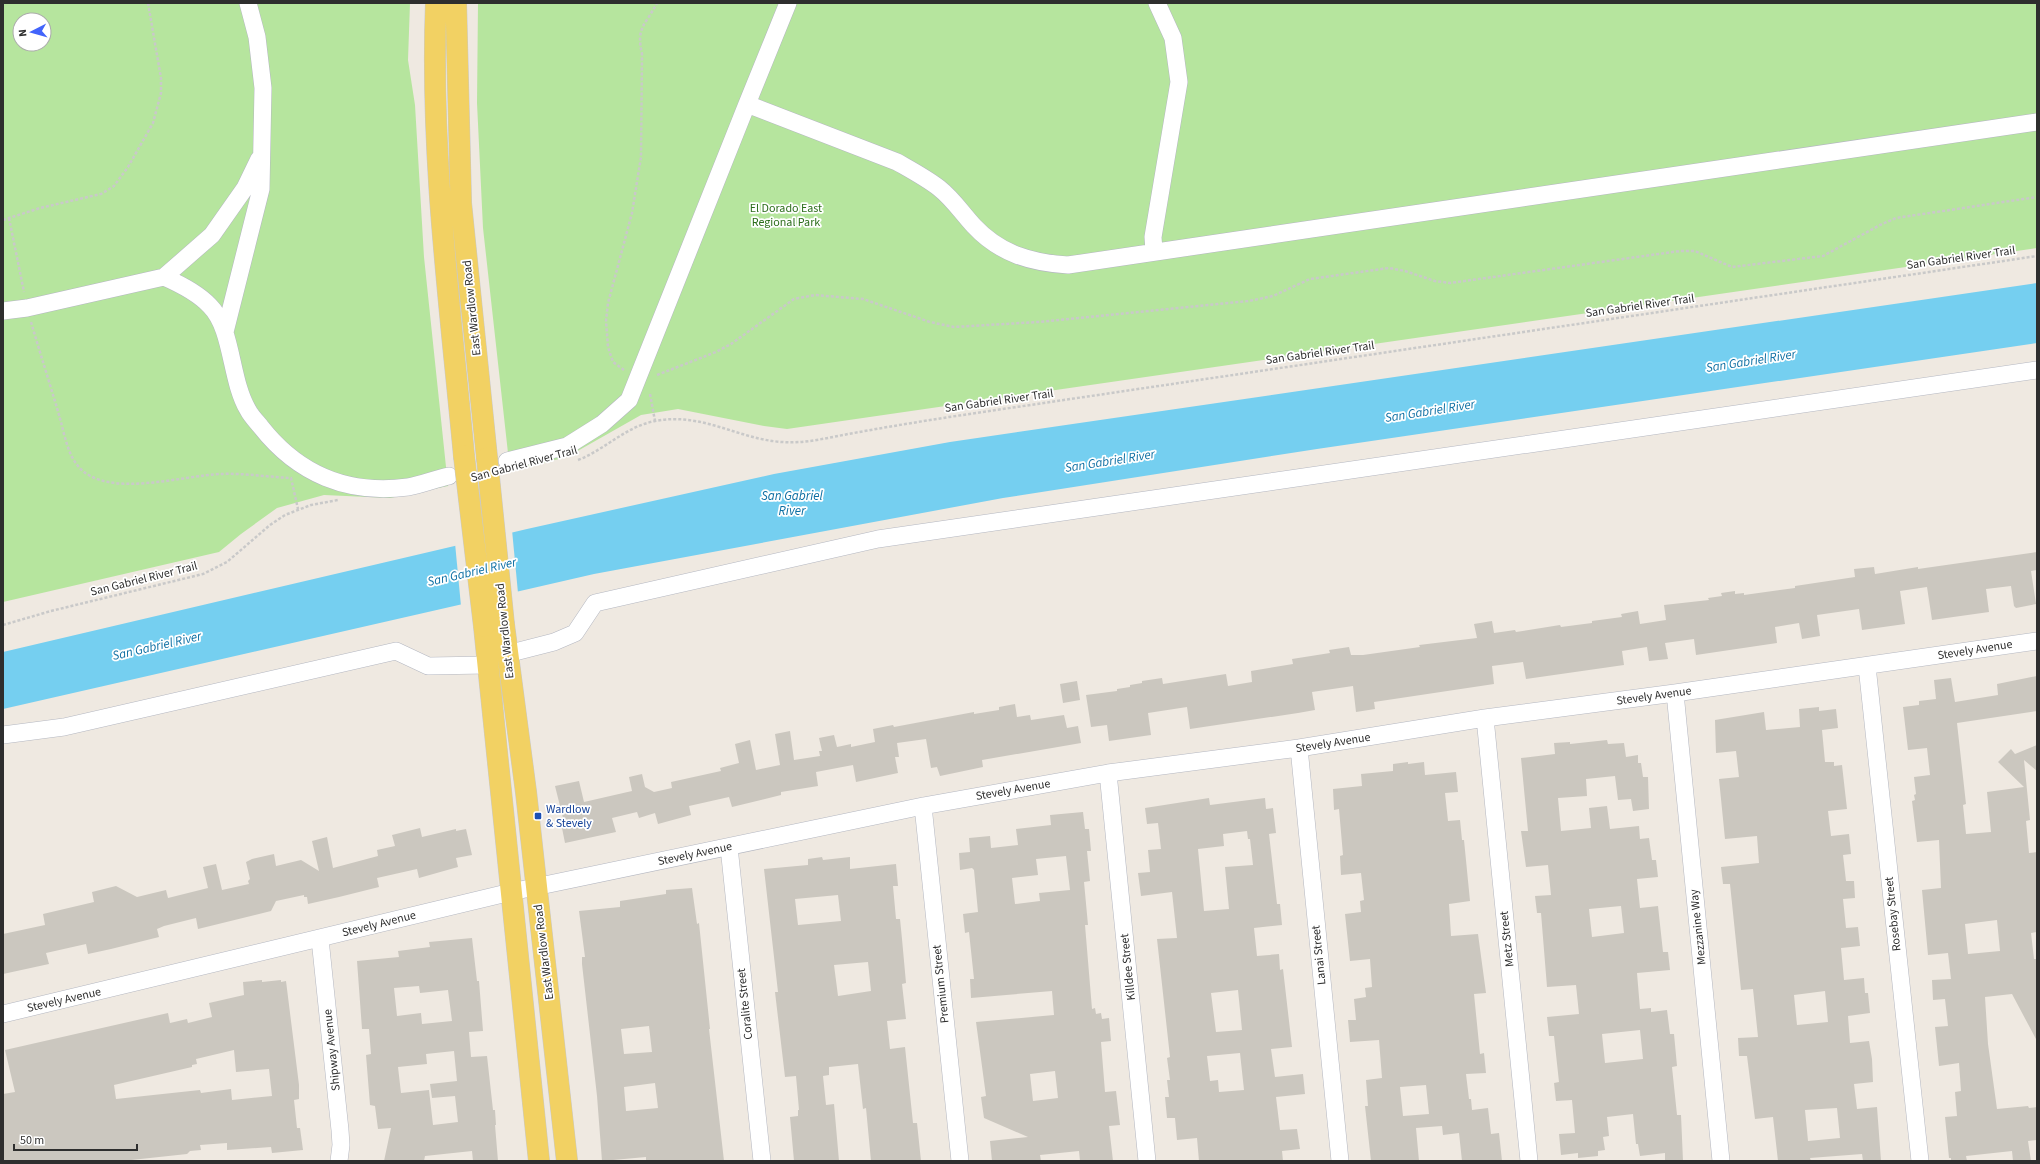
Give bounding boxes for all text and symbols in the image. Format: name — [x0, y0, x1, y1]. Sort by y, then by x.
north arrow — [12, 12, 52, 52]
text: N — [15, 29, 30, 37]
park label: El Dorado East Regional Park — [750, 200, 822, 231]
street label: San Gabriel River Trail — [1905, 242, 2017, 274]
street label: East Wardlow Road — [459, 259, 485, 357]
street label: San Gabriel River Trail — [1584, 290, 1696, 322]
street label: San Gabriel River Trail — [1264, 337, 1376, 369]
water label: San Gabriel River — [1705, 345, 1798, 377]
street label: San Gabriel River Trail — [943, 385, 1055, 417]
water label: San Gabriel River — [1384, 395, 1477, 427]
street label: San Gabriel River Trail — [469, 442, 579, 486]
water label: San Gabriel River — [1064, 445, 1157, 477]
water label: San Gabriel River — [761, 487, 824, 520]
water label: San Gabriel River — [426, 553, 519, 591]
street label: San Gabriel River Trail — [89, 557, 199, 601]
street label: East Wardlow Road — [492, 582, 518, 680]
water label: San Gabriel River — [111, 627, 204, 665]
street label: Stevely Avenue — [1936, 636, 2014, 664]
street label: Stevely Avenue — [1615, 682, 1693, 710]
street label: Stevely Avenue — [1294, 729, 1372, 757]
street label: Stevely Avenue — [974, 775, 1052, 805]
place label: Wardlow & Stevely — [546, 801, 592, 832]
marker: Wardlow & Stevely — [533, 811, 543, 821]
street label: Stevely Avenue — [656, 838, 734, 870]
street label: Rosebay Street — [1881, 876, 1905, 952]
street label: Mezzanine Way — [1686, 888, 1710, 966]
street label: East Wardlow Road — [530, 903, 558, 1001]
street label: Stevely Avenue — [340, 907, 418, 941]
street label: Metz Street — [1496, 910, 1518, 968]
street label: Lanai Street — [1307, 924, 1331, 986]
street label: Killdee Street — [1116, 933, 1140, 1001]
street label: Premium Street — [928, 944, 954, 1024]
street label: Coralite Street — [733, 968, 757, 1040]
street label: Stevely Avenue — [25, 983, 103, 1017]
street label: Shipway Avenue — [319, 1008, 345, 1092]
scale bar — [14, 1126, 137, 1152]
text: 50 m — [20, 1132, 44, 1149]

